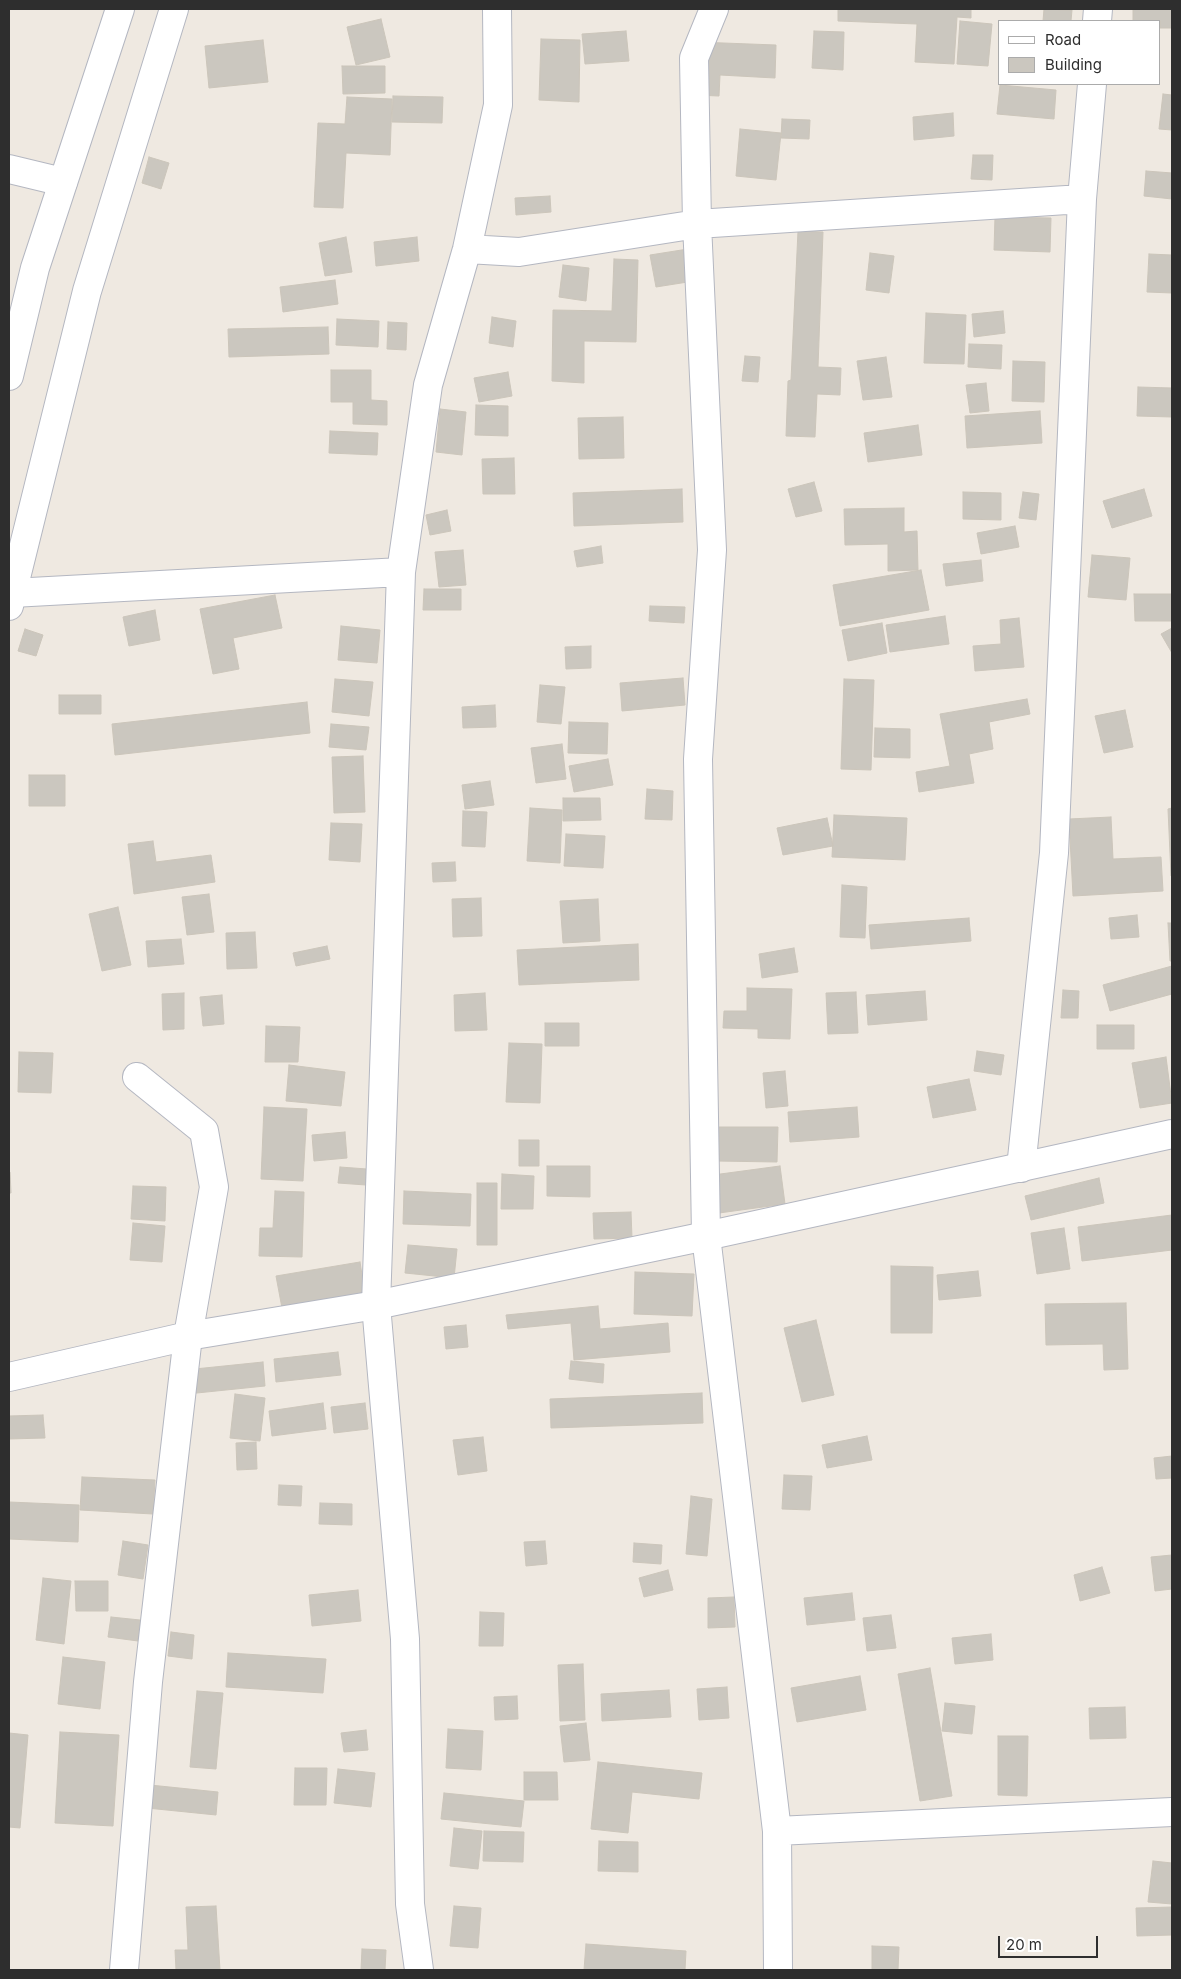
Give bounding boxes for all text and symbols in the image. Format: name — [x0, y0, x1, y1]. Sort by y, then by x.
legend — [998, 20, 1161, 85]
text: Road — [1045, 30, 1081, 49]
text: Building — [1045, 55, 1102, 74]
scale bar — [1001, 1926, 1101, 1958]
text: 20 m — [1006, 1935, 1042, 1954]

